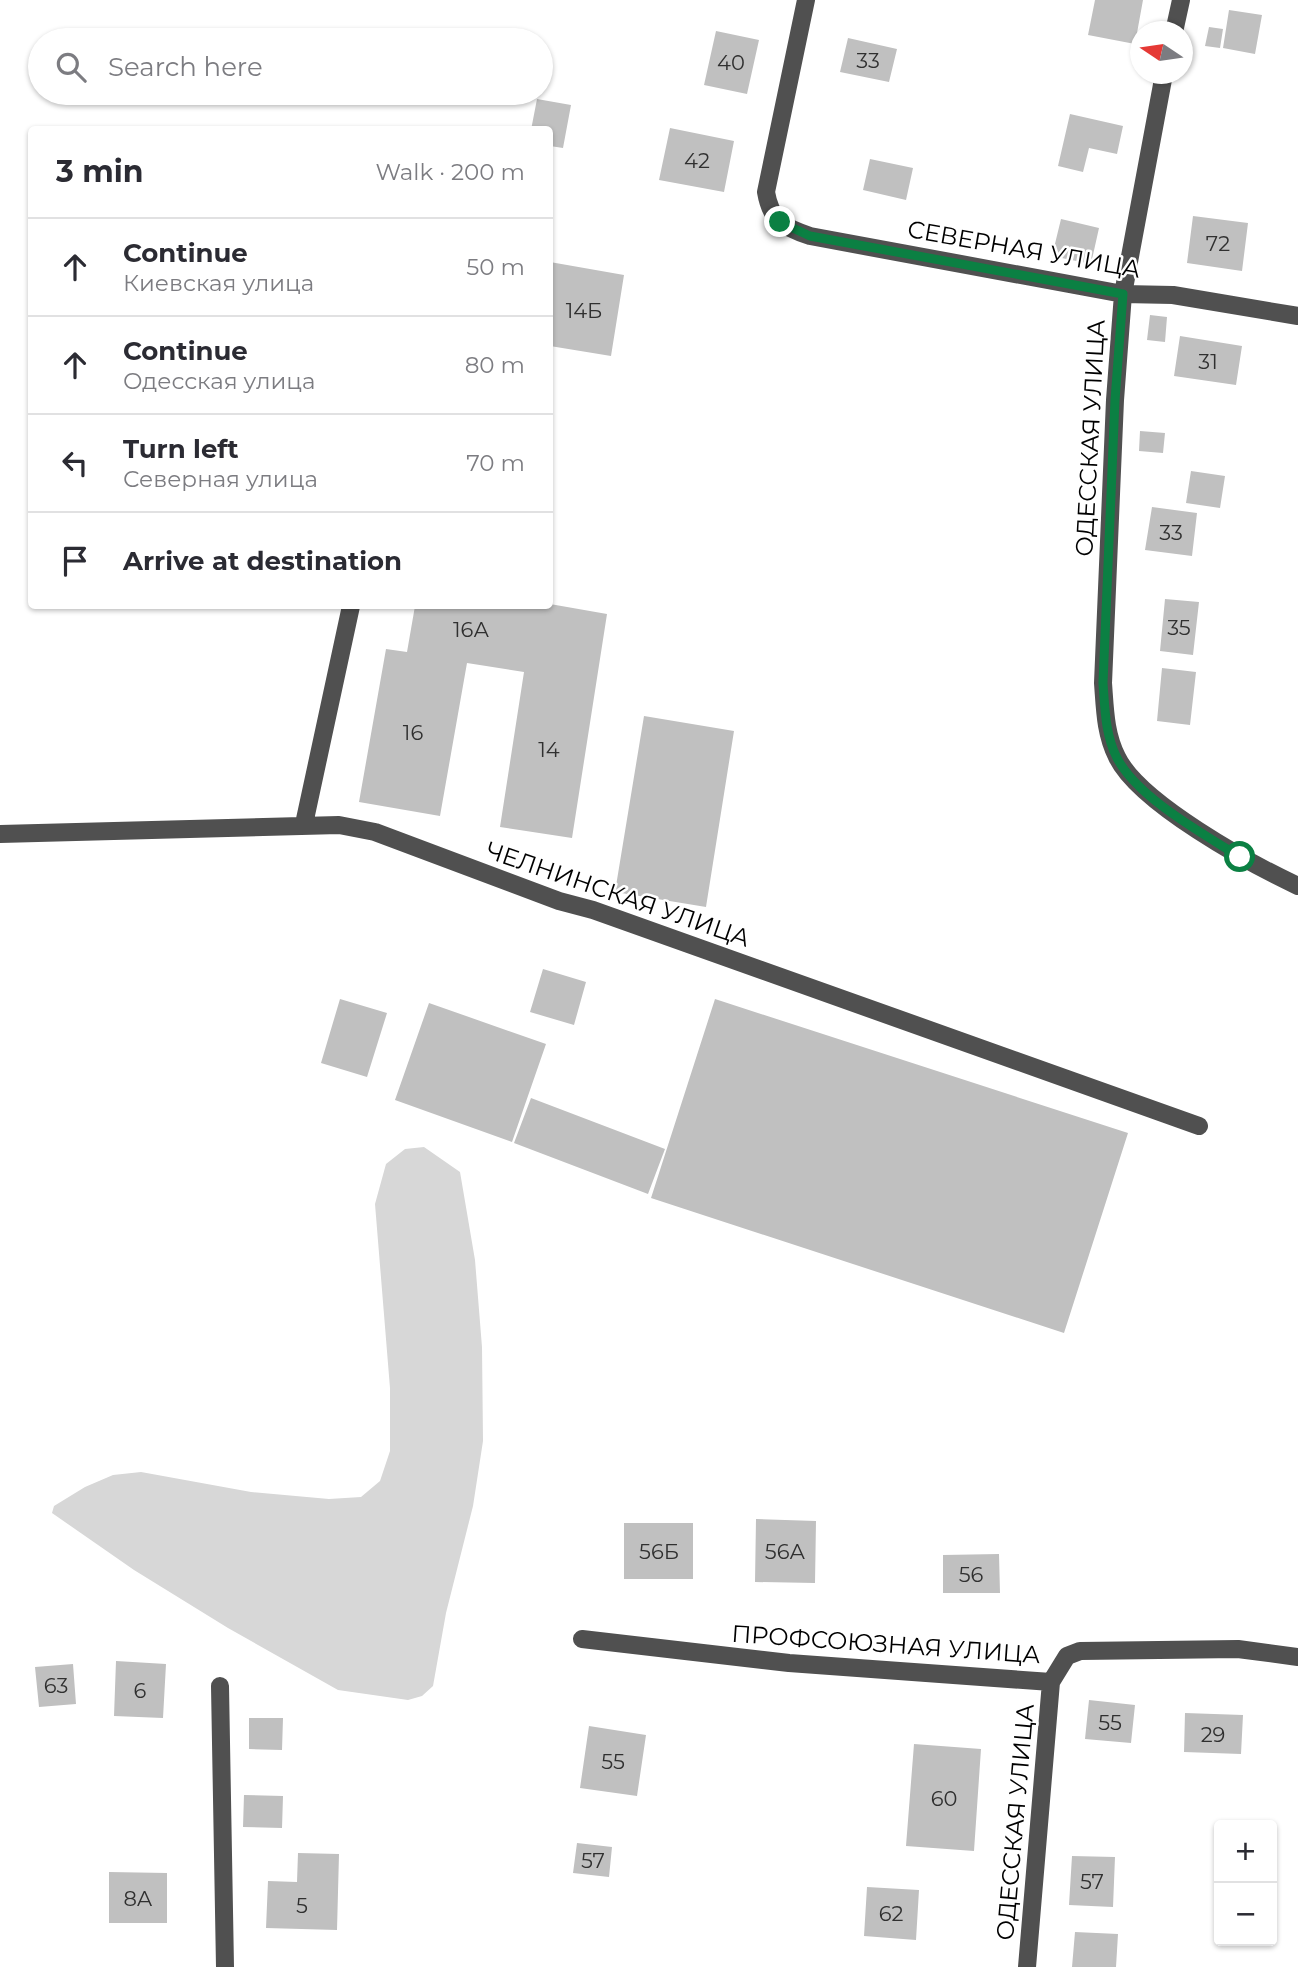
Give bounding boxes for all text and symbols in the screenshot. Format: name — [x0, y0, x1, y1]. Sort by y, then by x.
north arrow — [1130, 21, 1193, 84]
search box — [28, 28, 553, 105]
icon: search — [52, 48, 90, 86]
house number: 33 — [856, 48, 880, 73]
house number: 40 — [717, 50, 745, 75]
text: Search here — [108, 51, 263, 83]
house number: 42 — [684, 148, 710, 173]
text: 3 min — [56, 153, 143, 190]
text: Walk · 200 m — [375, 158, 525, 186]
route end — [764, 206, 795, 237]
street label: СЕВЕРНАЯ УЛИЦА — [905, 214, 1143, 284]
house number: 72 — [1206, 231, 1230, 256]
text: Continue — [123, 237, 248, 269]
icon: ahead — [56, 248, 94, 286]
text: 50 m — [466, 253, 525, 281]
text: Киевская улица — [123, 269, 314, 297]
house number: 14Б — [566, 298, 602, 323]
street label: ОДЕССКАЯ УЛИЦА — [1069, 319, 1111, 557]
text: Continue — [123, 335, 248, 367]
icon: ahead — [56, 346, 94, 384]
house number: 31 — [1198, 349, 1218, 374]
text: 80 m — [465, 351, 525, 379]
text: Одесская улица — [123, 367, 315, 395]
text: Turn left — [123, 433, 239, 465]
icon: left — [56, 444, 94, 482]
text: 70 m — [466, 449, 525, 477]
text: Северная улица — [123, 465, 318, 493]
house number: 33 — [1159, 520, 1183, 545]
icon: arrive — [56, 542, 94, 580]
text: Arrive at destination — [123, 545, 402, 577]
house number: 35 — [1167, 615, 1191, 640]
house number: 16А — [453, 617, 489, 642]
house number: 16 — [403, 720, 423, 745]
house number: 14 — [538, 737, 560, 762]
street label: ЧЕЛНИНСКАЯ УЛИЦА — [482, 835, 754, 953]
route start — [1224, 841, 1255, 872]
house number: 56Б — [639, 1539, 679, 1564]
house number: 56А — [765, 1539, 806, 1564]
house number: 56 — [959, 1562, 984, 1587]
street label: ПРОФСОЮЗНАЯ УЛИЦА — [731, 1619, 1041, 1669]
house number: 63 — [44, 1673, 68, 1698]
house number: 6 — [134, 1678, 147, 1703]
street label: ОДЕССКАЯ УЛИЦА — [990, 1702, 1040, 1942]
house number: 55 — [1098, 1710, 1122, 1735]
house number: 29 — [1201, 1722, 1225, 1747]
house number: 55 — [601, 1749, 625, 1774]
house number: 60 — [931, 1786, 957, 1811]
map controls — [1214, 1820, 1277, 1946]
button: + — [1214, 1820, 1277, 1883]
house number: 57 — [581, 1848, 605, 1873]
house number: 57 — [1080, 1869, 1104, 1894]
button: − — [1214, 1883, 1277, 1946]
house number: 8А — [124, 1886, 153, 1911]
house number: 5 — [296, 1893, 308, 1918]
house number: 62 — [879, 1901, 903, 1926]

